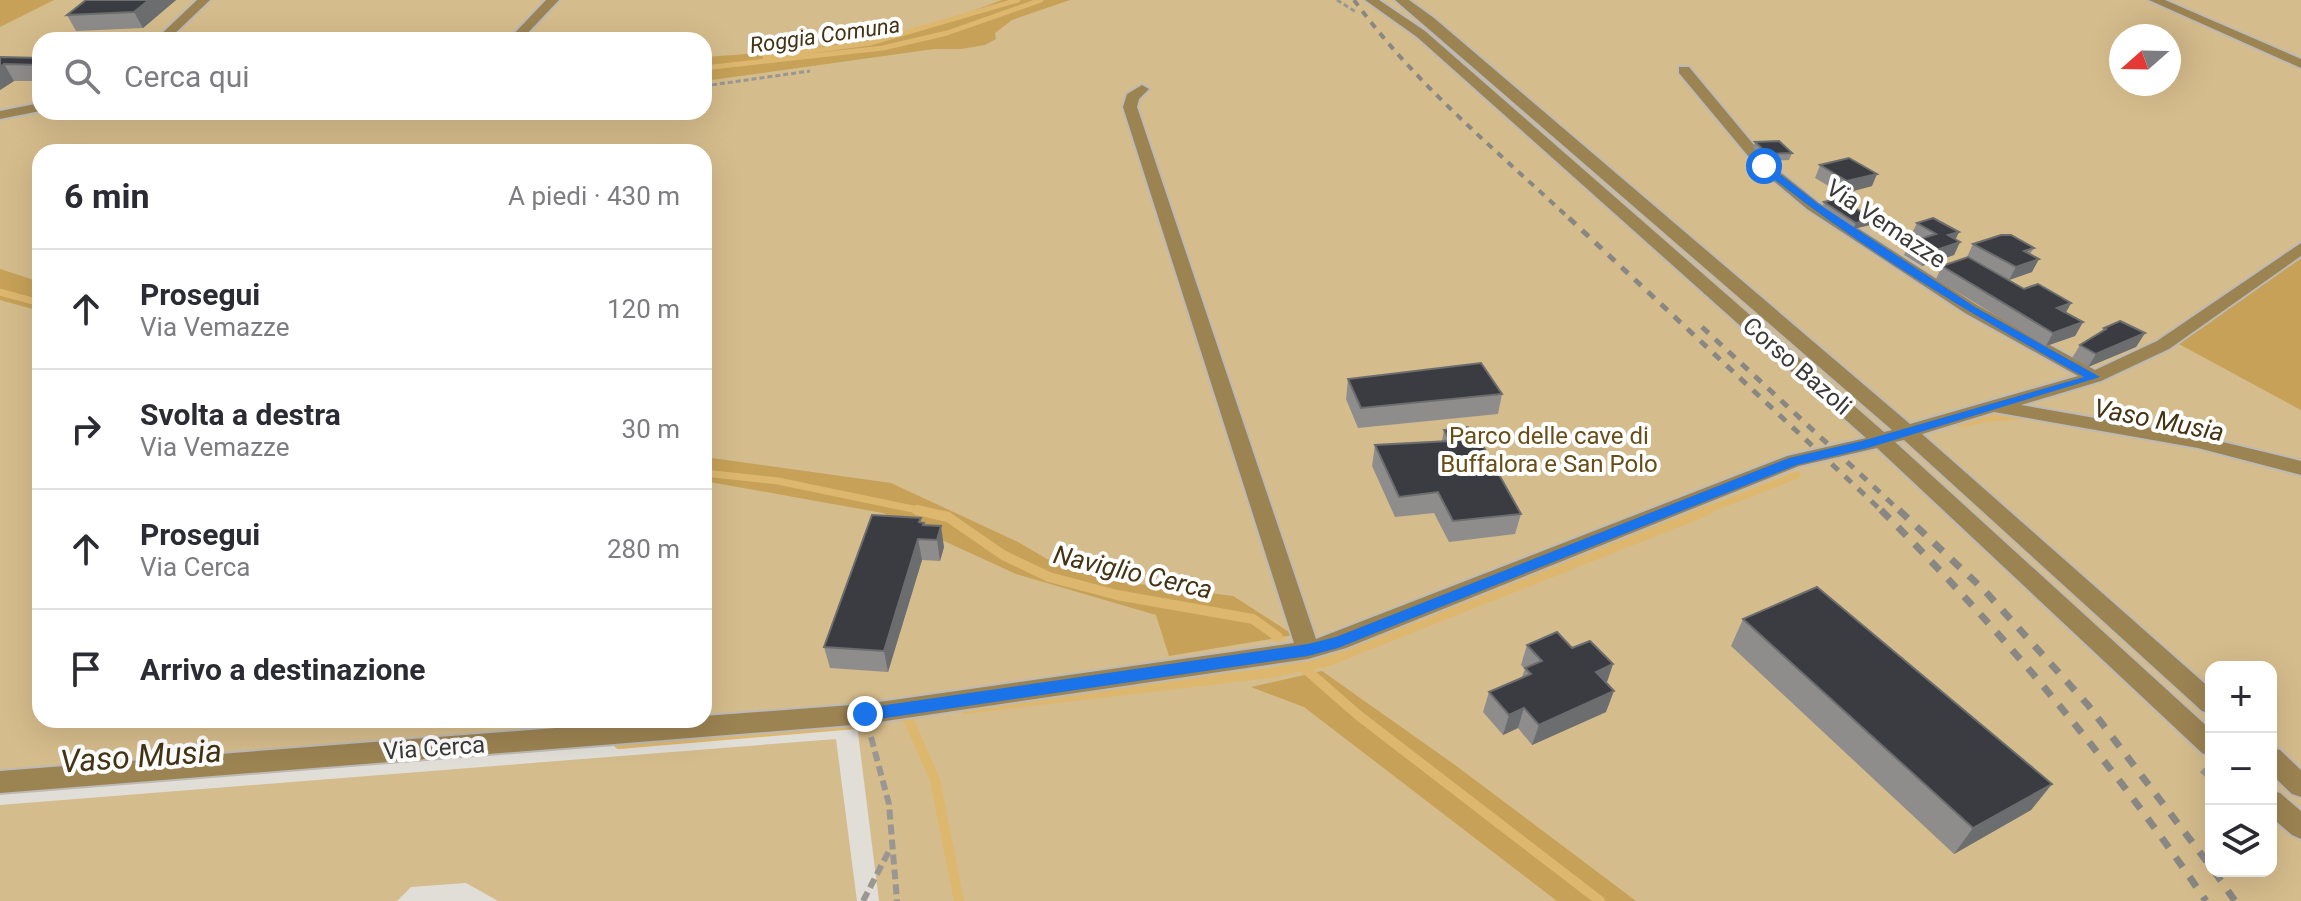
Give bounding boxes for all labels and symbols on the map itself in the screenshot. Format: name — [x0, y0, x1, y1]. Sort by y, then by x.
water label: Roggia Comuna — [748, 12, 902, 58]
north arrow — [2109, 24, 2181, 96]
route start — [1746, 148, 1782, 184]
street label: Via Vemazze — [1821, 174, 1951, 274]
street label: Corso Bazoli — [1737, 311, 1857, 421]
water label: Vaso Musia — [2091, 393, 2227, 447]
park label: Parco delle cave di Buffalora e San Polo — [1440, 422, 1658, 478]
water label: Naviglio Cerca — [1051, 539, 1215, 605]
route end — [847, 696, 883, 732]
street label: Via Cerca — [382, 730, 486, 766]
water label: Vaso Musia — [59, 731, 223, 781]

